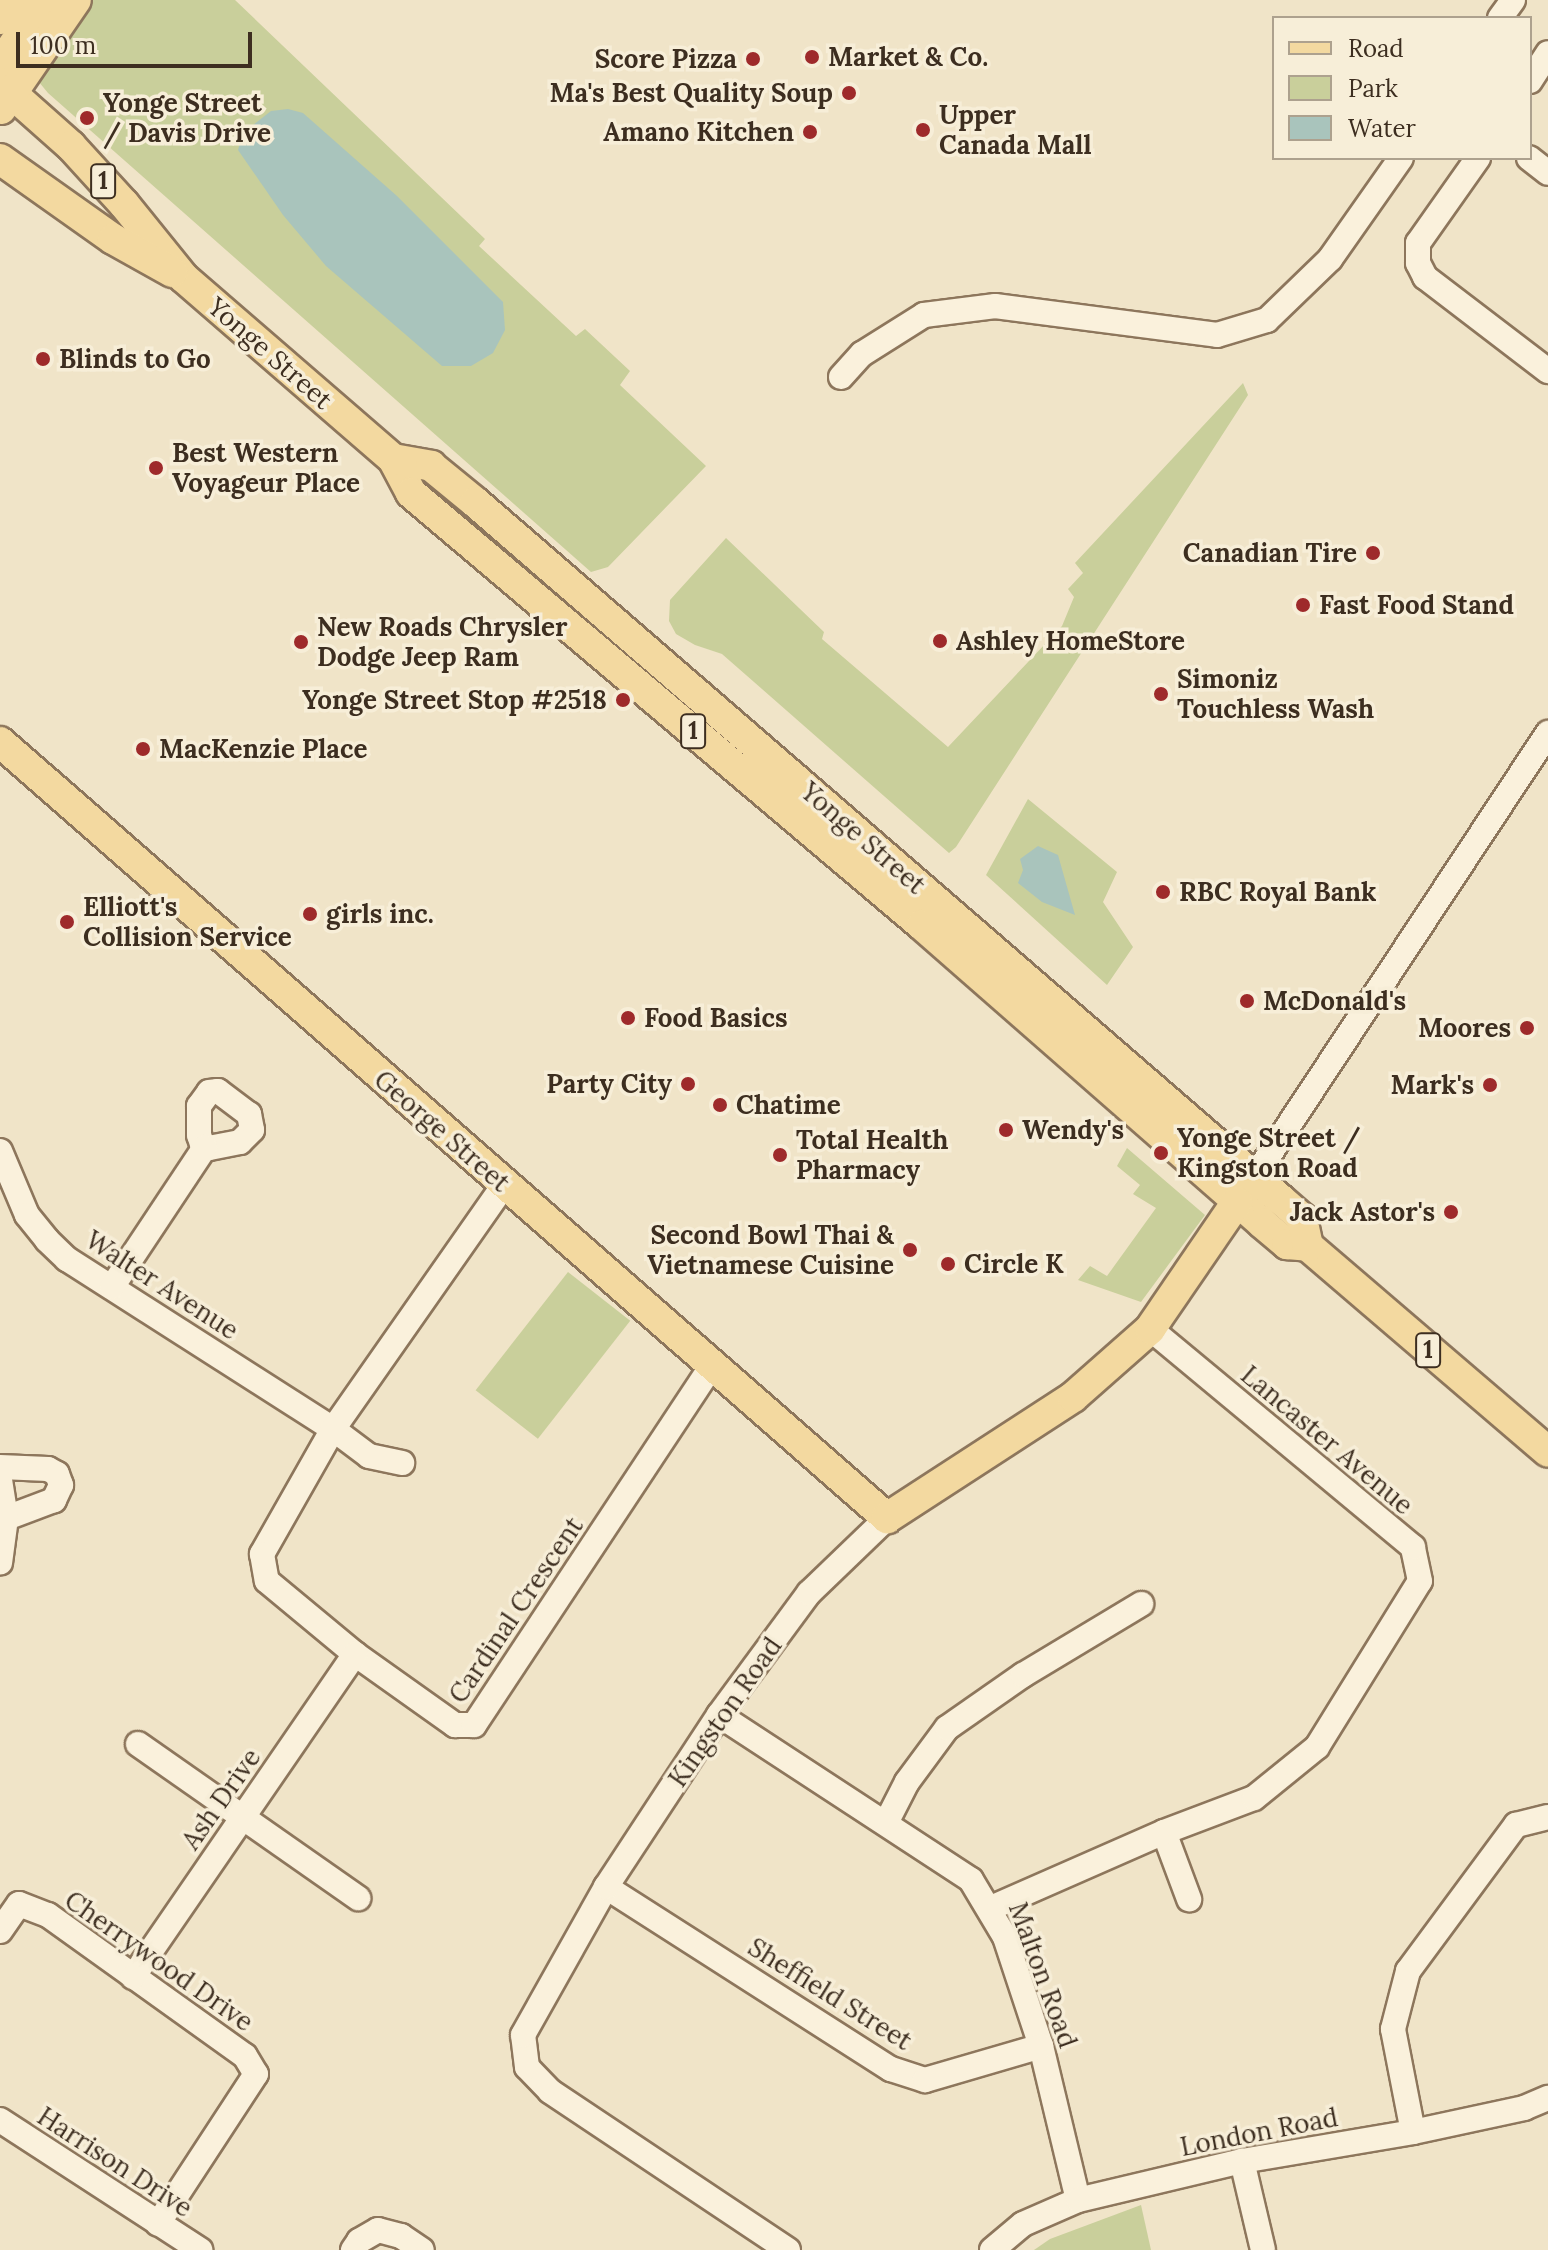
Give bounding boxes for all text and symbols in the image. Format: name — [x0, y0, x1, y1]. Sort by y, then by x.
scale bar — [20, 16, 256, 66]
legend — [1272, 16, 1532, 160]
text: 100 m — [30, 30, 96, 61]
text: Road — [1348, 33, 1404, 64]
place label: Market & Co. — [828, 41, 988, 73]
place label: Score Pizza — [595, 43, 737, 75]
marker: Market & Co. — [803, 48, 821, 66]
marker: Score Pizza — [744, 50, 762, 68]
text: Park — [1348, 73, 1398, 104]
place label: Ma's Best Quality Soup — [549, 77, 833, 109]
marker: Ma's Best Quality Soup — [840, 84, 858, 102]
place label: Yonge Street / Davis Drive — [103, 87, 271, 148]
place label: Upper Canada Mall — [939, 99, 1092, 160]
marker: Yonge Street / Davis Drive — [78, 109, 96, 127]
text: Water — [1348, 113, 1416, 144]
place label: Amano Kitchen — [603, 116, 794, 148]
marker: Upper Canada Mall — [914, 121, 932, 139]
marker: Amano Kitchen — [801, 123, 819, 141]
road number: 1 — [89, 161, 117, 201]
street label: Yonge Street — [201, 291, 339, 415]
place label: Blinds to Go — [59, 343, 211, 375]
marker: Blinds to Go — [34, 350, 52, 368]
place label: Best Western Voyageur Place — [172, 437, 360, 498]
marker: Best Western Voyageur Place — [147, 459, 165, 477]
place label: Canadian Tire — [1183, 537, 1357, 569]
marker: Canadian Tire — [1364, 544, 1382, 562]
place label: Fast Food Stand — [1319, 589, 1514, 621]
marker: Fast Food Stand — [1294, 596, 1312, 614]
place label: New Roads Chrysler Dodge Jeep Ram — [317, 611, 567, 672]
place label: Ashley HomeStore — [956, 625, 1185, 657]
marker: Ashley HomeStore — [931, 632, 949, 650]
marker: New Roads Chrysler Dodge Jeep Ram — [292, 633, 310, 651]
place label: Simoniz Touchless Wash — [1177, 663, 1374, 724]
place label: Yonge Street Stop #2518 — [302, 684, 607, 716]
marker: Simoniz Touchless Wash — [1152, 685, 1170, 703]
marker: Yonge Street Stop #2518 — [614, 691, 632, 709]
road number: 1 — [679, 711, 707, 751]
place label: MacKenzie Place — [159, 733, 367, 765]
marker: MacKenzie Place — [134, 740, 152, 758]
street label: Yonge Street — [794, 776, 932, 900]
place label: RBC Royal Bank — [1179, 876, 1376, 908]
marker: RBC Royal Bank — [1154, 883, 1172, 901]
place label: Elliott's Collision Service — [83, 891, 292, 952]
place label: girls inc. — [326, 898, 434, 930]
marker: girls inc. — [301, 905, 319, 923]
marker: Elliott's Collision Service — [58, 913, 76, 931]
place label: McDonald's — [1263, 985, 1406, 1017]
marker: McDonald's — [1238, 992, 1256, 1010]
place label: Food Basics — [644, 1002, 788, 1034]
marker: Food Basics — [619, 1009, 637, 1027]
place label: Moores — [1418, 1012, 1511, 1044]
marker: Moores — [1518, 1019, 1536, 1037]
street label: George Street — [368, 1064, 516, 1198]
place label: Party City — [546, 1068, 672, 1100]
place label: Mark's — [1390, 1069, 1474, 1101]
marker: Party City — [679, 1075, 697, 1093]
marker: Mark's — [1481, 1076, 1499, 1094]
place label: Chatime — [736, 1089, 841, 1121]
marker: Chatime — [711, 1096, 729, 1114]
place label: Wendy's — [1022, 1114, 1124, 1146]
marker: Wendy's — [997, 1121, 1015, 1139]
place label: Yonge Street / Kingston Road — [1177, 1122, 1361, 1184]
place label: Total Health Pharmacy — [796, 1124, 948, 1186]
marker: Yonge Street / Kingston Road — [1152, 1144, 1170, 1162]
marker: Total Health Pharmacy — [771, 1146, 789, 1164]
place label: Jack Astor's — [1290, 1196, 1435, 1228]
marker: Jack Astor's — [1442, 1203, 1460, 1221]
place label: Second Bowl Thai & Vietnamese Cuisine — [647, 1219, 894, 1280]
street label: Walter Avenue — [80, 1224, 244, 1346]
marker: Second Bowl Thai & Vietnamese Cuisine — [901, 1241, 919, 1259]
place label: Circle K — [964, 1248, 1064, 1280]
marker: Circle K — [939, 1255, 957, 1273]
road number: 1 — [1414, 1330, 1442, 1370]
street label: Lancaster Avenue — [1235, 1359, 1419, 1521]
street label: Cardinal Crescent — [442, 1511, 590, 1709]
street label: Kingston Road — [662, 1631, 788, 1793]
street label: Ash Drive — [175, 1743, 267, 1855]
street label: Cherrywood Drive — [59, 1884, 259, 2038]
street label: Malton Road — [1002, 1898, 1084, 2052]
street label: Sheffield Street — [742, 1931, 918, 2057]
street label: Harrison Drive — [32, 2100, 198, 2224]
street label: London Road — [1178, 2101, 1340, 2163]

